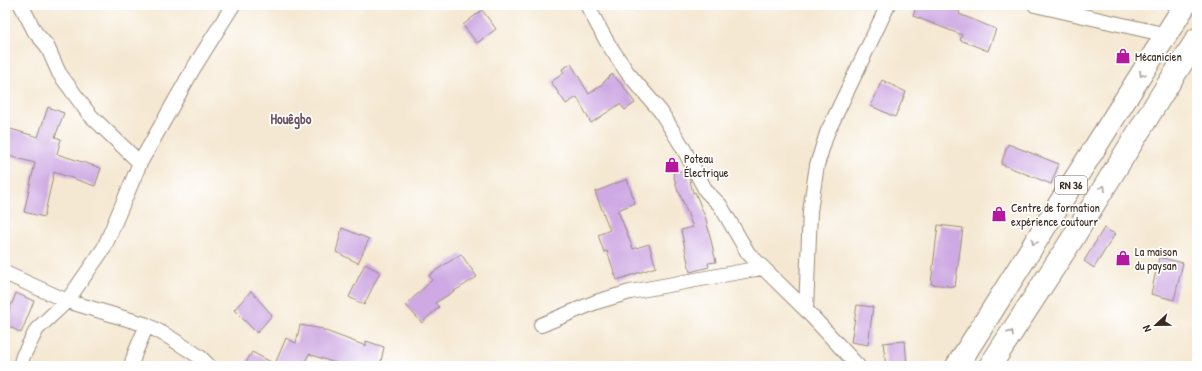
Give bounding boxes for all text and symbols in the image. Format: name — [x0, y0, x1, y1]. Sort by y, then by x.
shop icon: Mécanicien — [1114, 47, 1132, 65]
place label: Mécanicien — [1135, 48, 1182, 65]
one-way arrow — [1139, 70, 1147, 77]
district label: Houêgbo — [270, 109, 312, 130]
place label: Poteau Électrique — [684, 150, 729, 181]
shop icon: Poteau Électrique — [663, 156, 681, 174]
road number: RN 36 — [1055, 176, 1087, 194]
one-way arrow — [1099, 185, 1106, 192]
place label: Centre de formation expérience coutourr — [1011, 199, 1100, 230]
shop icon: Centre de formation expérience coutourr — [990, 205, 1008, 223]
one-way arrow — [1032, 238, 1039, 245]
place label: La maison du paysan — [1135, 243, 1177, 274]
shop icon: La maison du paysan — [1114, 249, 1132, 267]
north arrow — [1136, 305, 1176, 345]
text: N — [1139, 323, 1154, 334]
one-way arrow — [1006, 330, 1014, 337]

